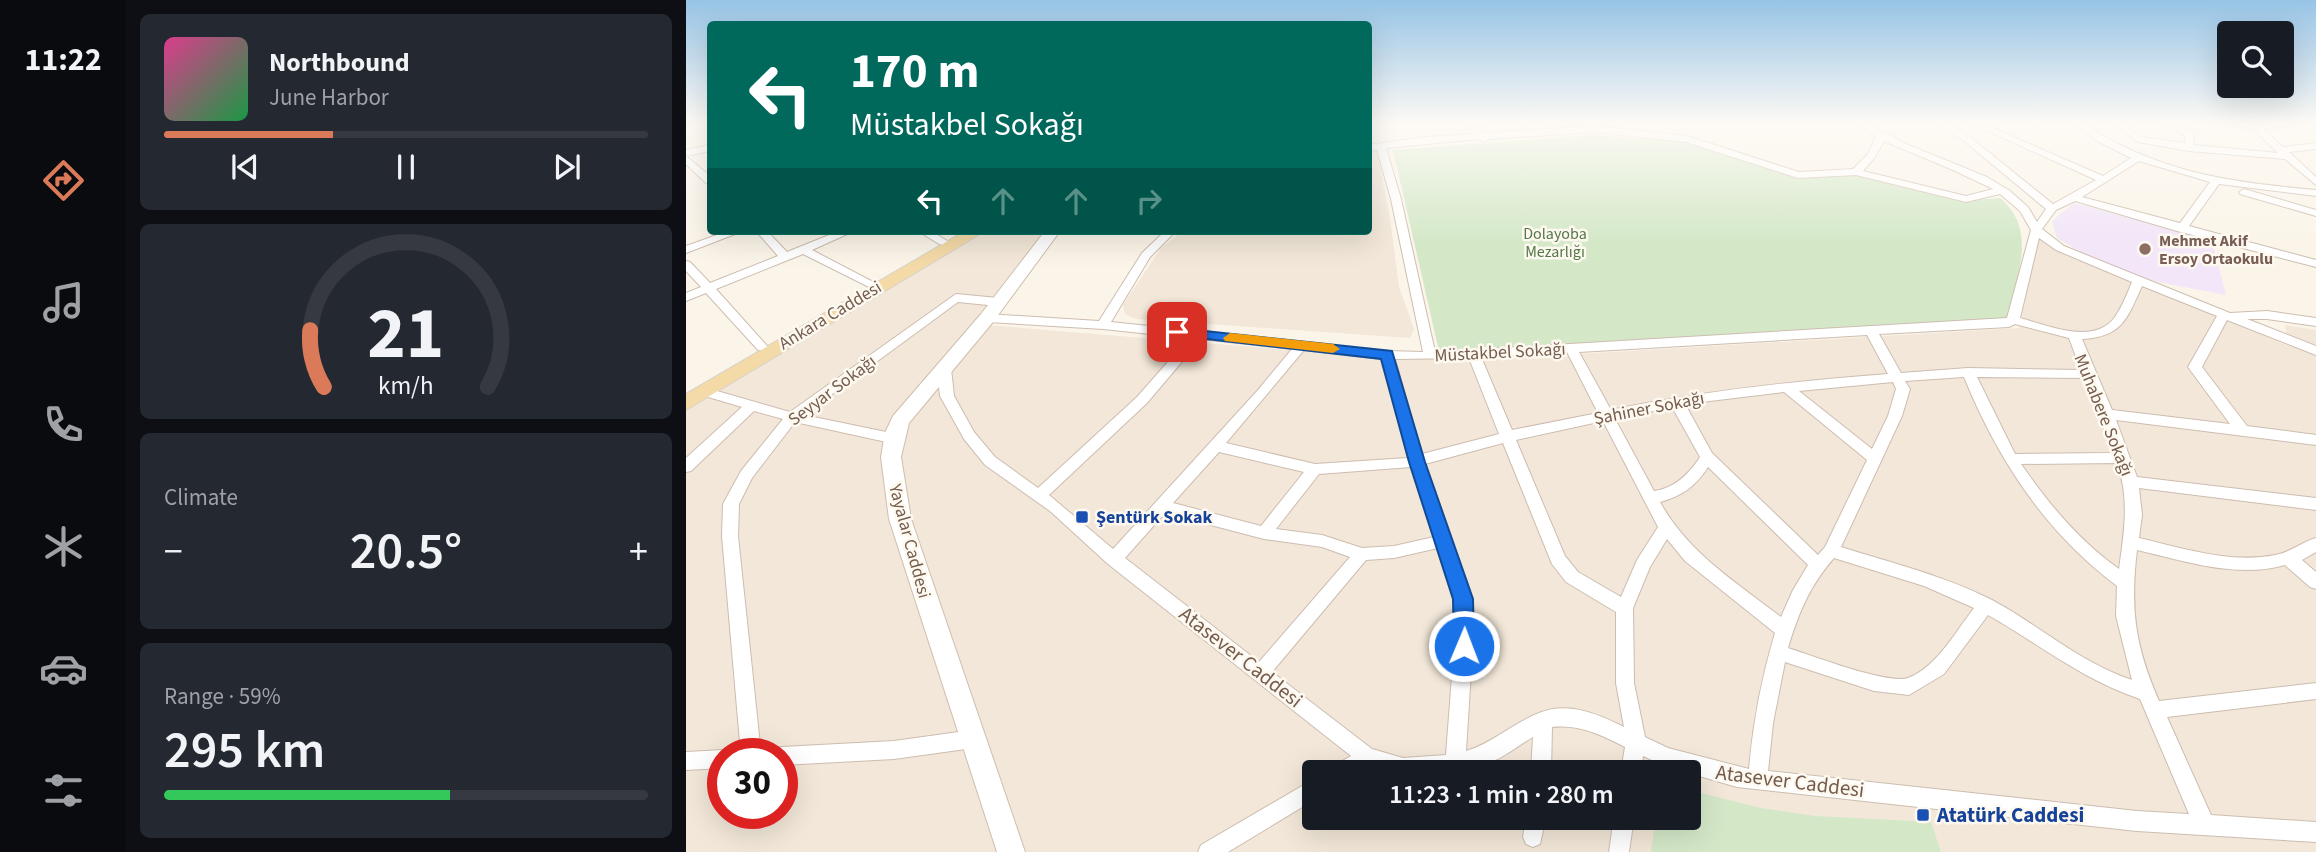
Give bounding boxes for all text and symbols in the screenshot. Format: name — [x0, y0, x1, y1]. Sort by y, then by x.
map controls — [2217, 21, 2294, 98]
button: search — [2217, 21, 2294, 98]
text: 11:22 — [24, 37, 102, 83]
text: 170 m — [850, 37, 979, 107]
text: Northbound — [269, 44, 410, 81]
icon: left — [735, 49, 826, 140]
text: June Harbor — [269, 81, 389, 114]
text: Müstakbel Sokağı — [850, 102, 1084, 148]
icon: previous — [226, 148, 264, 186]
icon: pause — [387, 148, 425, 186]
icon: next — [548, 148, 586, 186]
icon: directions — [39, 156, 88, 205]
icon: left — [911, 182, 949, 220]
icon: ahead — [984, 182, 1022, 220]
icon: ahead — [1057, 182, 1095, 220]
icon: right — [1130, 182, 1168, 220]
park label: Dolayoba Mezarlığı — [1523, 223, 1587, 263]
place label: Mehmet Akif Ersoy Ortaokulu — [2159, 230, 2273, 270]
marker: Mehmet Akif Ersoy Ortaokulu — [2137, 241, 2153, 257]
street label: Ankara Caddesi — [774, 275, 886, 356]
icon: music — [39, 278, 88, 327]
text: 21 — [368, 283, 444, 387]
pin — [1147, 302, 1207, 362]
icon: arrive — [1158, 313, 1196, 351]
street label: Müstakbel Sokağı — [1434, 337, 1566, 368]
street label: Seyyar Sokağı — [783, 349, 882, 432]
street label: Muhabere Sokağı — [2068, 350, 2139, 480]
text: km/h — [378, 368, 434, 404]
street label: Şahiner Sokağı — [1592, 386, 1707, 431]
icon: phone — [39, 400, 88, 449]
street label: Yayalar Caddesi — [882, 480, 937, 601]
text: Climate — [164, 481, 238, 514]
place label: Şentürk Sokak — [1096, 505, 1213, 530]
marker: Şentürk Sokak — [1074, 509, 1090, 525]
text: 20.5° — [350, 515, 462, 589]
icon: climate — [39, 522, 88, 571]
text: − — [164, 525, 183, 579]
text: + — [629, 525, 648, 579]
street label: Atasever Caddesi — [1173, 599, 1309, 715]
position arrow — [1427, 609, 1501, 683]
icon: car — [39, 644, 88, 693]
text: Range · 59% — [164, 680, 281, 713]
text: 295 km — [164, 714, 325, 788]
speed limit sign: 30 — [707, 738, 798, 829]
street label: Atasever Caddesi — [1714, 757, 1866, 805]
icon: filters — [39, 766, 88, 815]
text: 11:23 · 1 min · 280 m — [1389, 776, 1614, 813]
place label: Atatürk Caddesi̇ — [1936, 800, 2084, 830]
marker: Atatürk Caddesi̇ — [1915, 807, 1931, 823]

